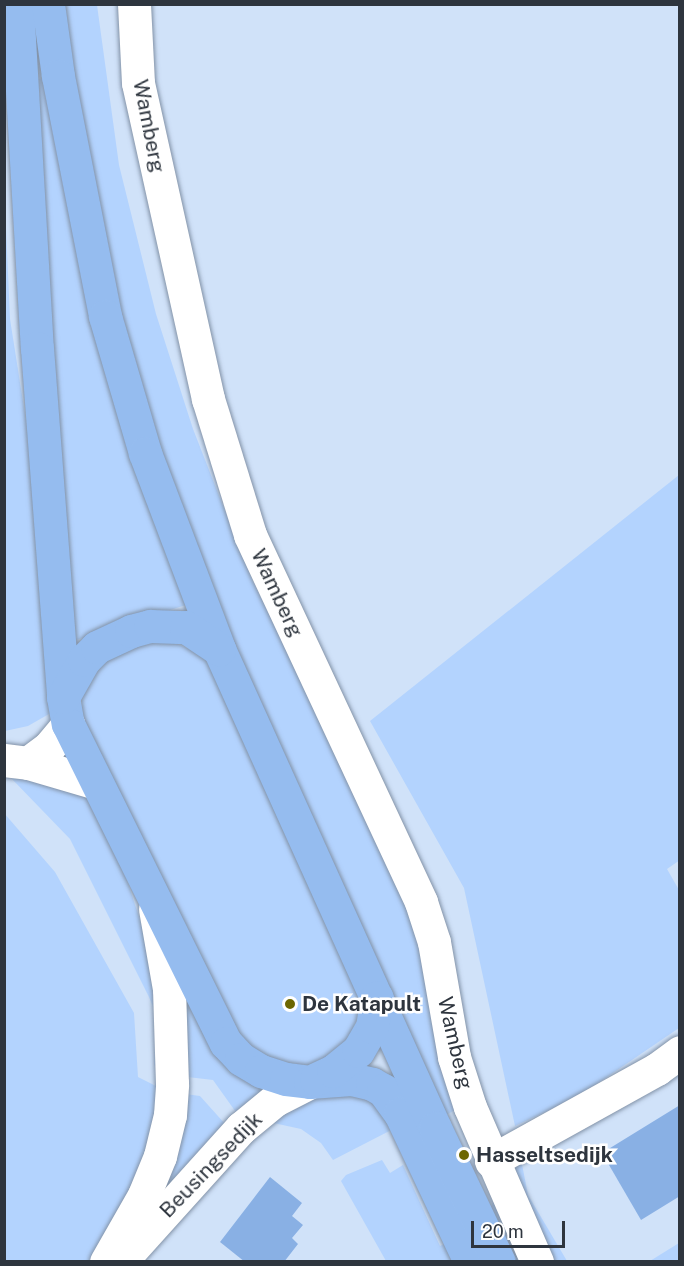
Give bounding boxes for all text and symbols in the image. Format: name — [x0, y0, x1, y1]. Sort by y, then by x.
street label: Wamberg — [128, 77, 170, 175]
street label: Wamberg — [246, 545, 308, 641]
place label: De Katapult — [302, 991, 421, 1017]
street label: Wamberg — [432, 994, 478, 1092]
marker: De Katapult — [283, 997, 297, 1011]
street label: Beusingsedijk — [154, 1107, 268, 1223]
place label: Hasseltsedijk — [476, 1142, 613, 1168]
marker: Hasseltsedijk — [457, 1148, 471, 1162]
scale bar — [474, 1209, 568, 1247]
text: 20 m — [482, 1221, 524, 1242]

